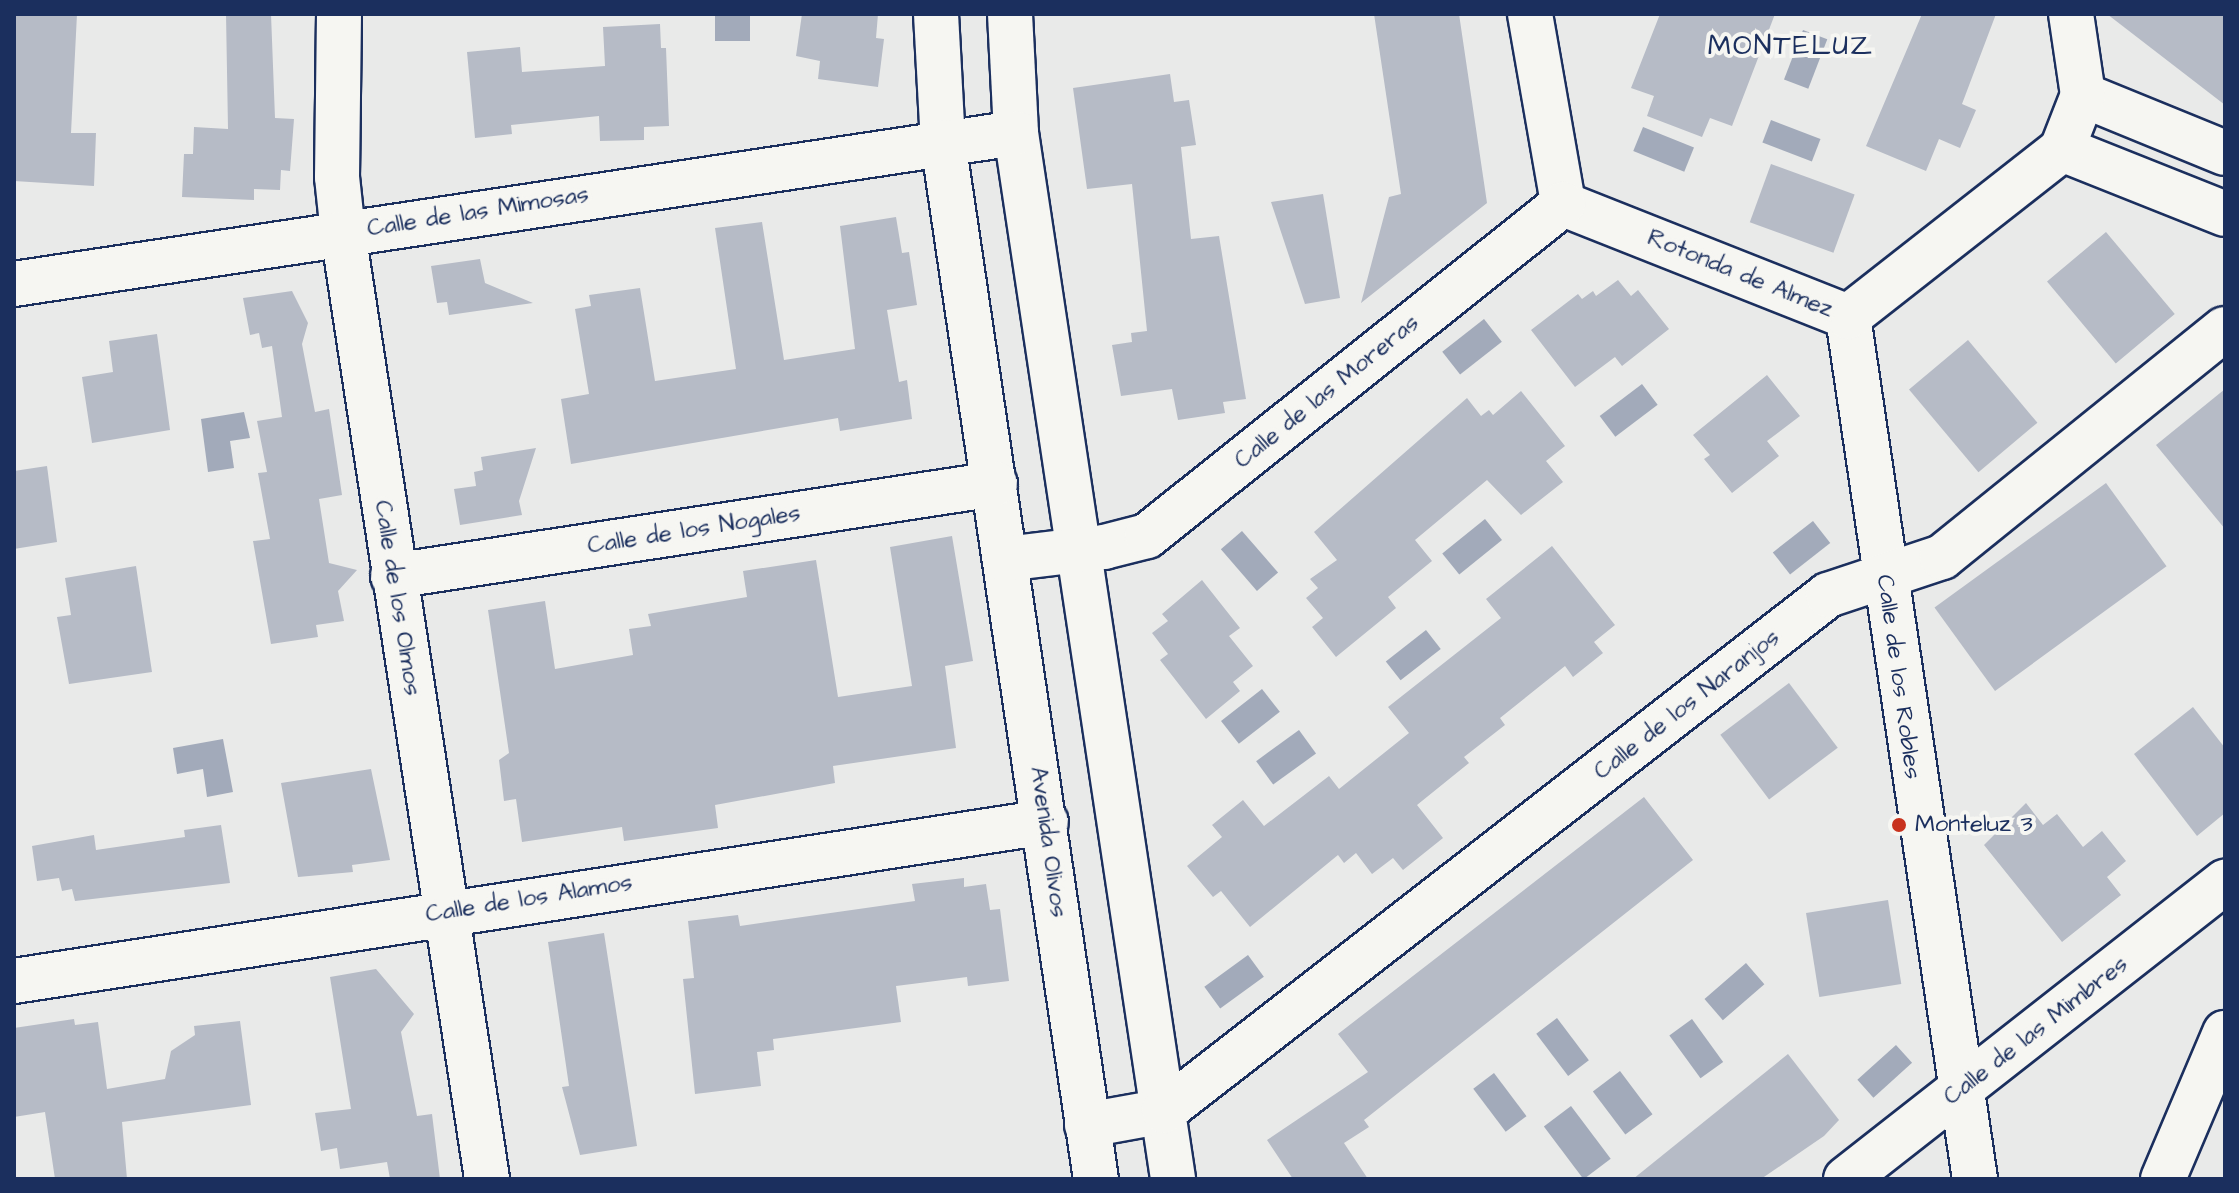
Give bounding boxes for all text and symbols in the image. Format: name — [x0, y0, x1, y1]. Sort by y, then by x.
district label: MONTELUZ — [1708, 29, 1874, 63]
street label: Calle de las Mimosas — [365, 180, 591, 244]
street label: Rotonda de Almez — [1643, 224, 1837, 324]
street label: Calle de las Moreras — [1229, 309, 1425, 475]
street label: Calle de los Olmos — [367, 498, 427, 698]
street label: Calle de los Nogales — [586, 499, 802, 561]
street label: Calle de los Robles — [1869, 573, 1927, 781]
street label: Calle de los Naranjos — [1588, 624, 1786, 786]
street label: Avenida Olivos — [1023, 765, 1073, 919]
place label: Monteluz 3 — [1915, 811, 2033, 839]
marker: Monteluz 3 — [1890, 816, 1908, 834]
street label: Calle de los Alamos — [424, 868, 634, 930]
street label: Calle de las Mimbres — [1938, 950, 2134, 1112]

